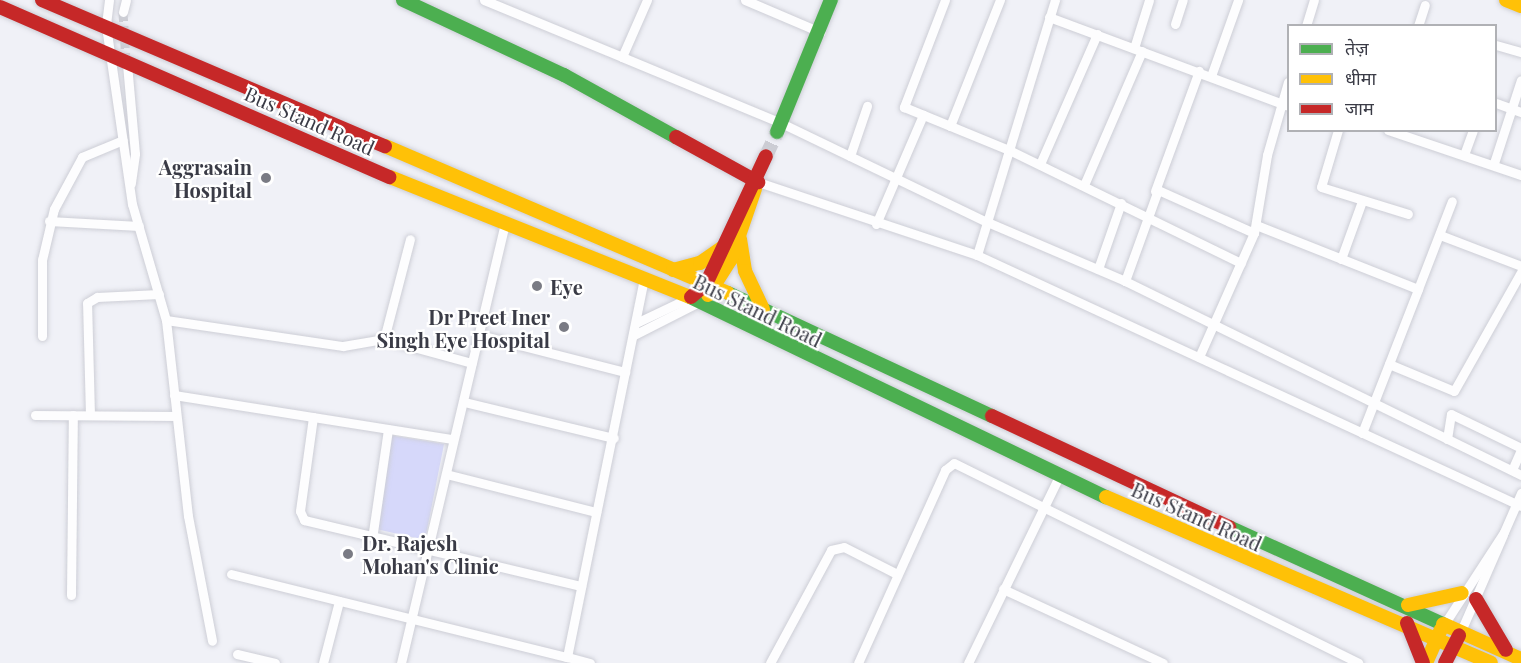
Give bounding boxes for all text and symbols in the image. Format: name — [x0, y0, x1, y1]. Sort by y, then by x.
legend — [1287, 24, 1497, 132]
text: तेज़ — [1345, 36, 1369, 60]
text: धीमा — [1345, 66, 1376, 90]
street label: Bus Stand Road — [241, 81, 379, 159]
text: जाम — [1345, 96, 1374, 120]
place label: Aggrasain Hospital — [159, 154, 252, 201]
marker: Aggrasain Hospital — [257, 169, 275, 187]
street label: Bus Stand Road — [690, 269, 826, 351]
place label: Eye — [550, 274, 583, 298]
marker: Eye — [528, 277, 546, 295]
place label: Dr Preet Iner Singh Eye Hospital — [377, 304, 550, 351]
marker: Dr Preet Iner Singh Eye Hospital — [555, 318, 573, 336]
street label: Bus Stand Road — [1128, 477, 1266, 555]
place label: Dr. Rajesh Mohan's Clinic — [362, 530, 499, 577]
marker: Dr. Rajesh Mohan's Clinic — [339, 545, 357, 563]

